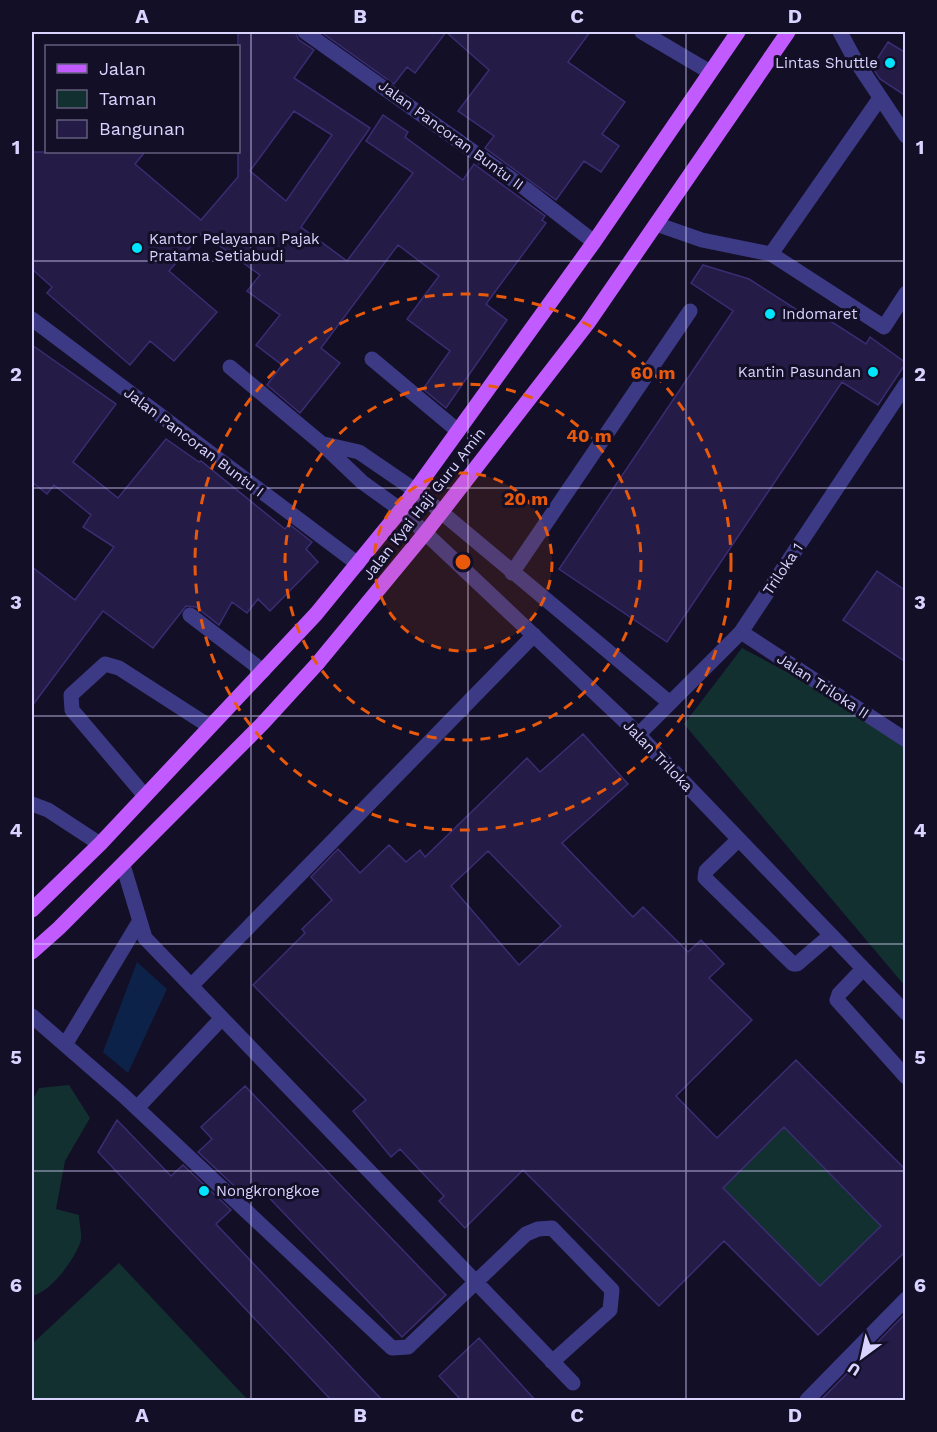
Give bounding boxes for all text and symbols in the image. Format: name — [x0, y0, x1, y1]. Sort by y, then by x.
text: A — [135, 4, 149, 28]
text: B — [353, 4, 367, 28]
text: C — [570, 4, 584, 28]
text: D — [788, 4, 802, 28]
legend — [45, 45, 240, 153]
place label: Lintas Shuttle — [775, 54, 878, 72]
marker: Lintas Shuttle — [883, 56, 897, 70]
text: Jalan — [99, 58, 146, 79]
street label: Jalan Pancoran Buntu II — [375, 76, 527, 194]
text: Taman — [99, 88, 157, 109]
text: Bangunan — [99, 118, 185, 139]
text: 1 — [12, 135, 20, 159]
text: 1 — [916, 135, 924, 159]
place label: Kantor Pelayanan Pajak Pratama Setiabudi — [149, 230, 320, 265]
marker: Kantor Pelayanan Pajak Pratama Setiabudi — [130, 241, 144, 255]
place label: Indomaret — [782, 305, 858, 323]
marker: Indomaret — [763, 307, 777, 321]
text: 2 — [10, 362, 22, 386]
text: 60 m — [631, 362, 675, 383]
text: 2 — [914, 362, 926, 386]
place label: Kantin Pasundan — [738, 363, 861, 381]
marker: Kantin Pasundan — [866, 365, 880, 379]
street label: Jalan Pancoran Buntu I — [120, 383, 268, 501]
street label: Jalan Kyai Haji Guru Amin — [359, 424, 489, 584]
text: 40 m — [566, 425, 612, 446]
text: 20 m — [504, 488, 548, 509]
street label: Triloka 1 — [759, 540, 807, 598]
centre of rings — [453, 552, 473, 572]
text: 3 — [10, 590, 22, 614]
text: 3 — [914, 590, 926, 614]
street label: Jalan Triloka II — [774, 650, 872, 722]
street label: Jalan Triloka — [619, 717, 697, 796]
text: 4 — [10, 818, 23, 842]
text: 4 — [914, 818, 927, 842]
text: 5 — [10, 1045, 22, 1069]
text: 5 — [914, 1045, 926, 1069]
place label: Nongkrongkoe — [216, 1182, 320, 1200]
marker: Nongkrongkoe — [197, 1184, 211, 1198]
text: 6 — [10, 1273, 22, 1297]
text: 6 — [914, 1273, 926, 1297]
north arrow — [832, 1327, 892, 1387]
text: U — [844, 1358, 864, 1380]
text: A — [135, 1403, 149, 1427]
text: B — [353, 1403, 367, 1427]
text: C — [570, 1403, 584, 1427]
text: D — [788, 1403, 802, 1427]

